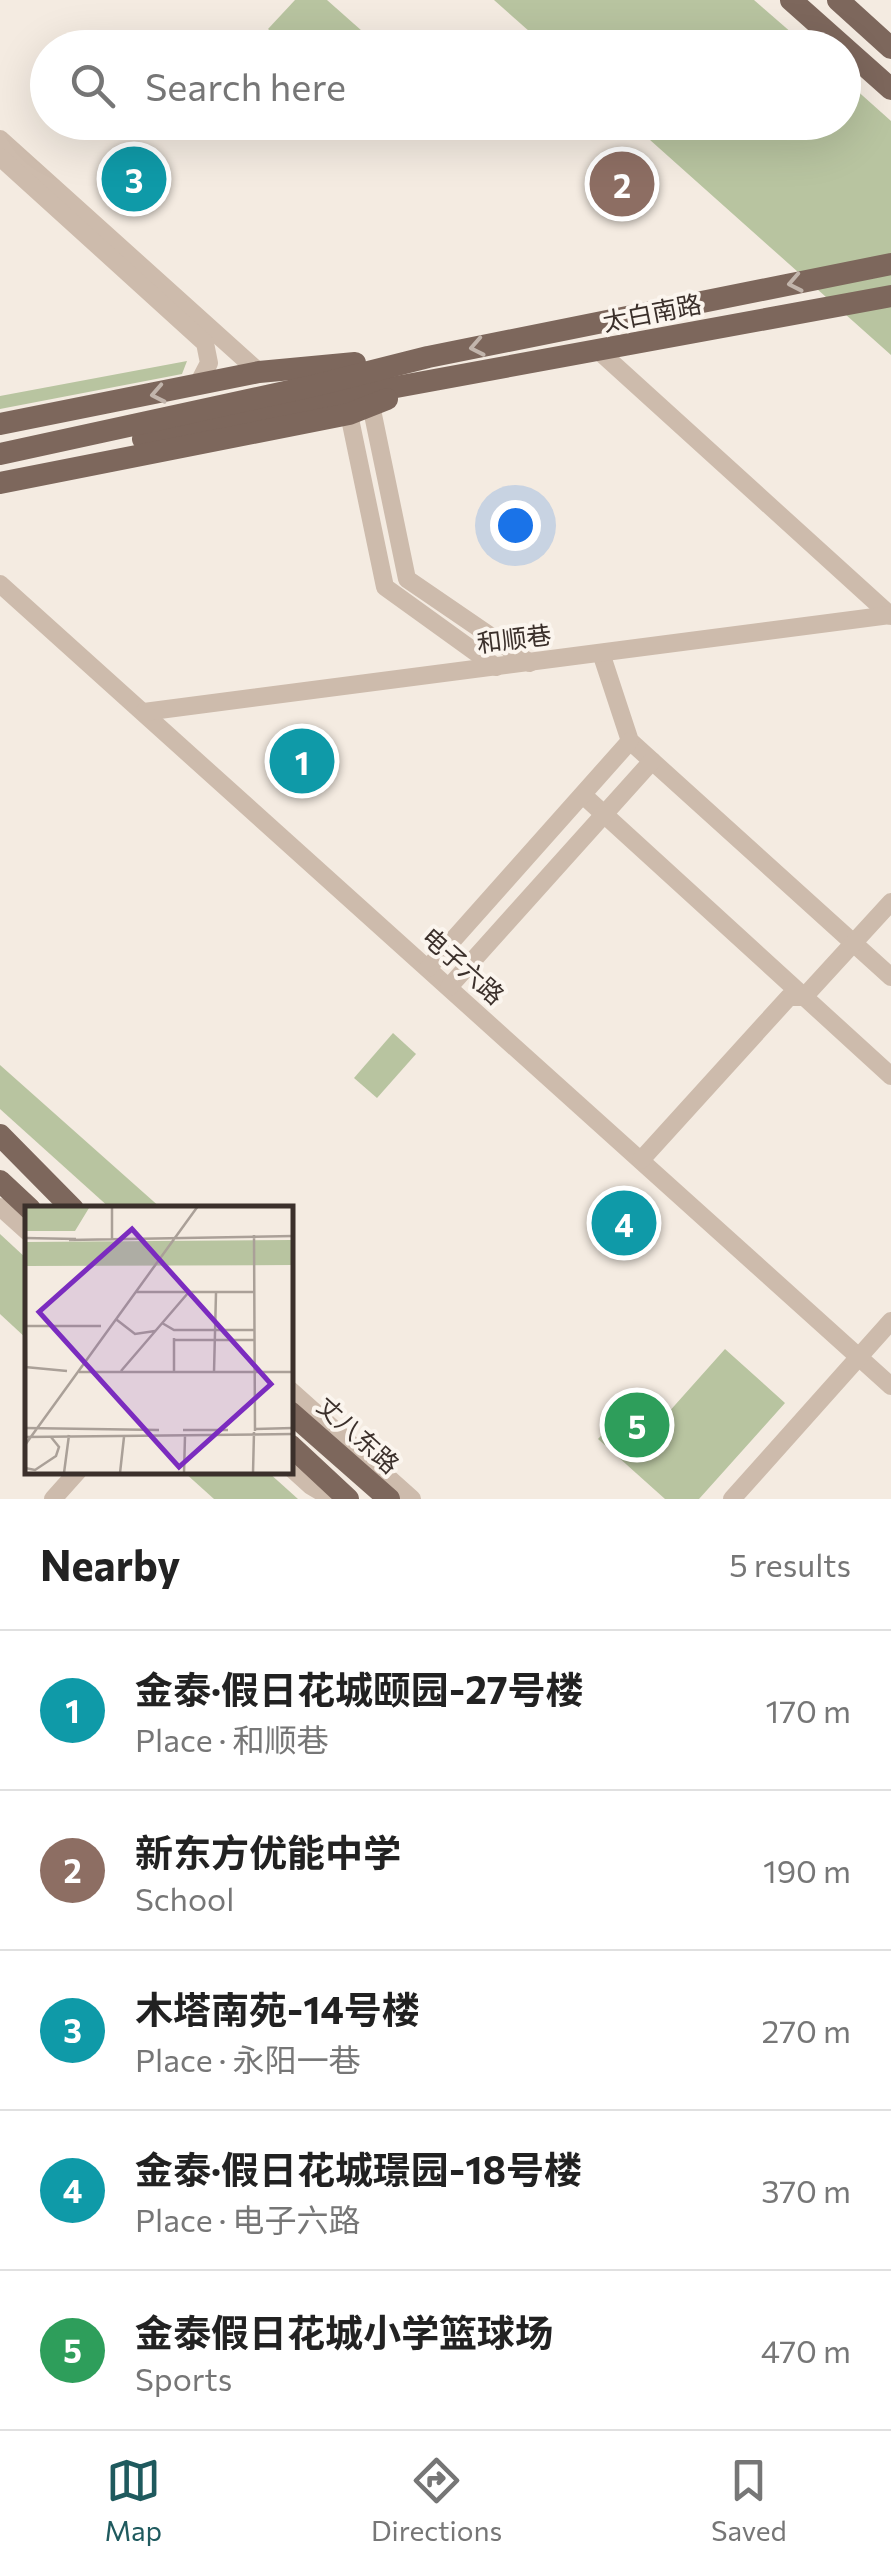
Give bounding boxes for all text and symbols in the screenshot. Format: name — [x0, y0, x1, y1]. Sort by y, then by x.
search box — [30, 30, 861, 140]
icon: search — [65, 58, 120, 113]
text: Search here — [145, 62, 346, 109]
pin: 3 — [102, 142, 166, 216]
pin: 2 — [590, 146, 654, 222]
one-way arrow — [787, 271, 804, 292]
street label: 太白南路 — [600, 288, 704, 336]
one-way arrow — [469, 335, 486, 356]
one-way arrow — [150, 382, 167, 403]
your location — [490, 500, 541, 551]
street label: 和顺巷 — [475, 619, 553, 657]
pin: 1 — [270, 724, 334, 798]
street label: 电子六路 — [416, 921, 511, 1010]
pin: 4 — [592, 1186, 656, 1260]
inset map — [25, 1206, 292, 1474]
pin: 5 — [604, 1388, 670, 1462]
street label: 丈八东路 — [311, 1390, 406, 1479]
text: Nearby — [40, 1538, 180, 1590]
text: 5 results — [729, 1544, 851, 1584]
text: 金泰·假日花城颐园-27号楼 — [135, 1665, 584, 1712]
text: 1 — [65, 1690, 80, 1730]
text: 170 m — [766, 1690, 851, 1730]
text: Place · 和顺巷 — [135, 1719, 328, 1759]
text: 新东方优能中学 — [135, 1828, 401, 1875]
text: 2 — [63, 1850, 82, 1890]
text: 190 m — [763, 1850, 851, 1890]
text: School — [135, 1878, 234, 1918]
text: 木塔南苑-14号楼 — [135, 1985, 420, 2032]
text: 3 — [63, 2010, 82, 2050]
text: 270 m — [762, 2010, 851, 2050]
text: Place · 永阳一巷 — [135, 2039, 360, 2079]
text: 金泰·假日花城璟园-18号楼 — [135, 2145, 582, 2192]
text: 4 — [63, 2170, 82, 2210]
text: 370 m — [761, 2170, 851, 2210]
text: Place · 电子六路 — [135, 2199, 360, 2239]
text: 金泰假日花城小学篮球场 — [135, 2308, 553, 2355]
text: 5 — [63, 2330, 82, 2370]
text: 470 m — [761, 2330, 851, 2370]
text: Sports — [135, 2358, 232, 2398]
tab: Map — [104, 2453, 162, 2547]
tab: Directions — [371, 2453, 502, 2547]
tab: Saved — [711, 2453, 787, 2547]

